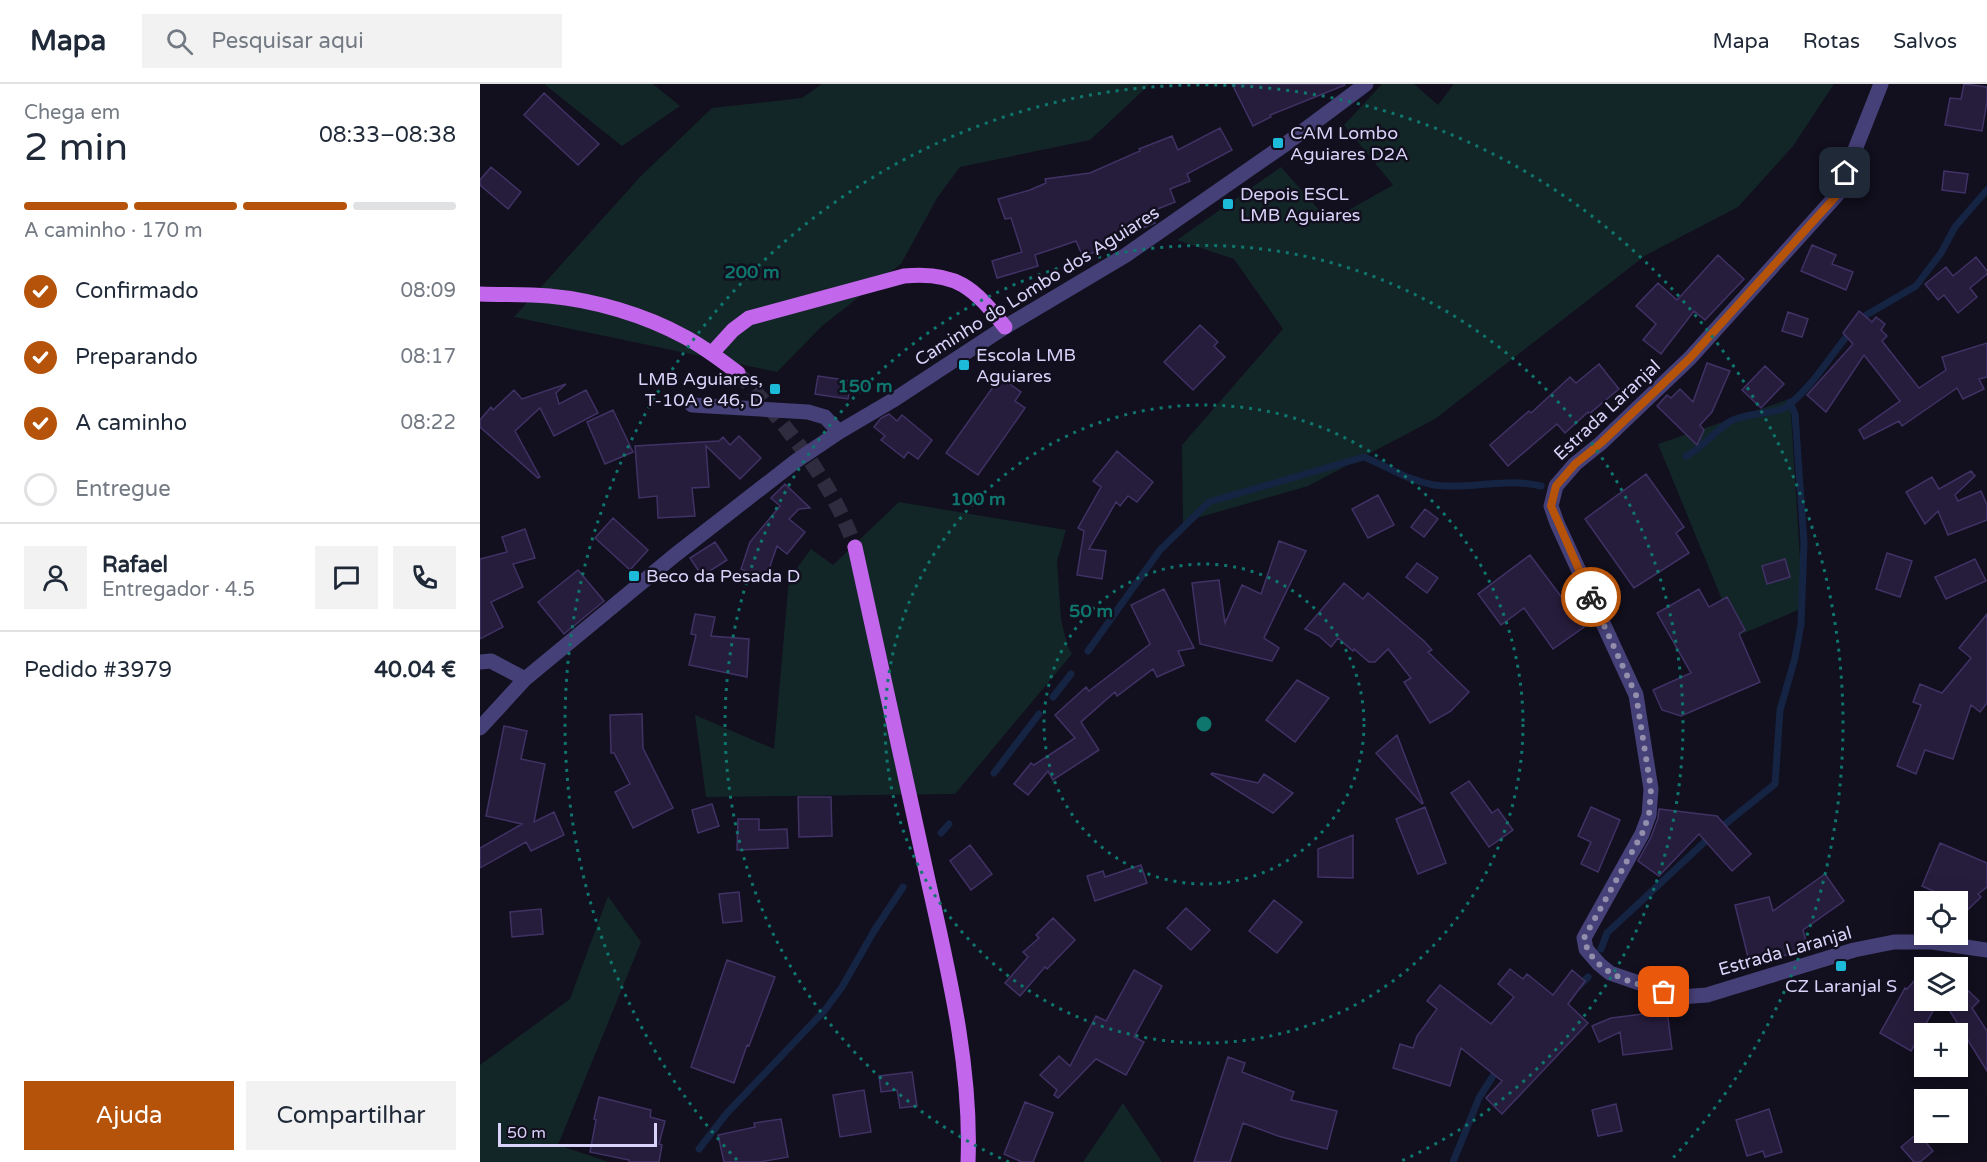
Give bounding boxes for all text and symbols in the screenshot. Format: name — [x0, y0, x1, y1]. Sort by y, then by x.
search box — [142, 14, 562, 68]
text: Mapa — [30, 24, 106, 58]
icon: search — [163, 25, 196, 58]
text: Pesquisar aqui — [211, 28, 364, 54]
text: Mapa — [1712, 29, 1770, 54]
text: Rotas — [1803, 29, 1860, 54]
text: Salvos — [1893, 29, 1957, 54]
text: Chega em — [24, 101, 120, 125]
text: 08:33–08:38 — [319, 122, 456, 148]
place label: CAM Lombo Aguiares D2A — [1290, 122, 1409, 165]
text: 2 min — [24, 124, 128, 171]
marker: CAM Lombo Aguiares D2A — [1271, 136, 1285, 150]
pin — [1819, 147, 1870, 198]
icon: home — [1828, 156, 1861, 189]
place label: Depois ESCL LMB Aguiares — [1240, 183, 1361, 226]
marker: Depois ESCL LMB Aguiares — [1221, 197, 1235, 211]
street label: Caminho do Lombo dos Aguiares — [911, 201, 1163, 371]
text: A caminho · 170 m — [24, 219, 203, 243]
text: 200 m — [724, 261, 780, 283]
icon: check — [24, 275, 57, 308]
text: Confirmado — [75, 278, 199, 304]
text: 08:09 — [401, 279, 456, 303]
icon: check — [24, 341, 57, 374]
text: Preparando — [75, 344, 198, 370]
place label: Escola LMB Aguiares — [976, 344, 1076, 387]
text: 08:17 — [401, 345, 456, 369]
street label: Estrada Laranjal — [1549, 355, 1665, 465]
marker: Escola LMB Aguiares — [957, 358, 971, 372]
place label: LMB Aguiares, T-10A e 46, D — [638, 368, 763, 411]
text: 150 m — [837, 375, 893, 397]
marker: LMB Aguiares, T-10A e 46, D — [768, 382, 782, 396]
icon: check — [24, 407, 57, 440]
text: A caminho — [75, 410, 187, 436]
text: 08:22 — [401, 411, 456, 435]
text: Entregue — [75, 476, 171, 502]
text: 100 m — [950, 488, 1006, 510]
button: person — [24, 546, 87, 609]
button: chat — [315, 546, 378, 609]
button: phone — [393, 546, 456, 609]
text: Rafael — [102, 552, 168, 578]
place label: Beco da Pesada D — [646, 565, 800, 587]
courier — [1561, 567, 1621, 627]
marker: Beco da Pesada D — [627, 569, 641, 583]
text: Entregador · 4.5 — [102, 578, 255, 602]
icon: bike — [1575, 581, 1608, 614]
text: 50 m — [1069, 600, 1113, 622]
text: Pedido #3979 — [24, 657, 172, 683]
text: 40.04 € — [374, 657, 456, 683]
centre of rings — [1194, 714, 1214, 734]
map controls — [1914, 891, 1968, 1143]
button: locate — [1914, 891, 1968, 945]
street label: Estrada Laranjal — [1716, 921, 1854, 981]
button: layers — [1914, 957, 1968, 1011]
marker: CZ Laranjal S — [1834, 959, 1848, 973]
pin — [1638, 966, 1689, 1017]
icon: bag — [1647, 975, 1680, 1008]
place label: CZ Laranjal S — [1785, 975, 1897, 997]
button: + — [1914, 1023, 1968, 1077]
button: Ajuda — [24, 1081, 234, 1150]
button: Compartilhar — [246, 1081, 456, 1150]
button: − — [1914, 1089, 1968, 1143]
scale bar — [498, 1120, 657, 1148]
text: 50 m — [507, 1123, 546, 1143]

